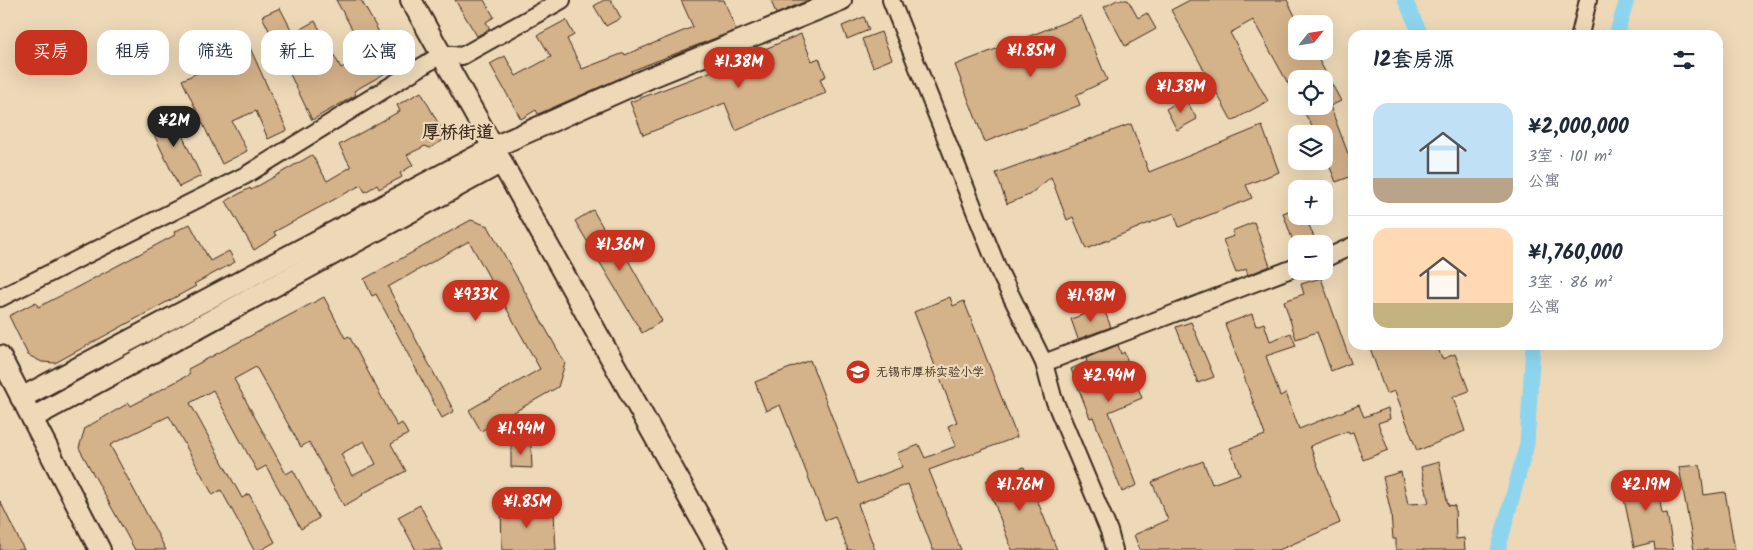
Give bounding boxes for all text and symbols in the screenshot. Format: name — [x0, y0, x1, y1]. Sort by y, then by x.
north arrow — [1288, 15, 1332, 60]
map controls — [1288, 15, 1333, 280]
chip: 买房 — [15, 30, 87, 75]
chip: 租房 — [97, 30, 169, 75]
chip: 筛选 — [179, 30, 251, 75]
chip: 新上 — [261, 30, 333, 75]
chip: 公寓 — [343, 30, 415, 75]
pin: ¥1.85M — [990, 36, 1072, 78]
text: ¥1.85M — [1007, 39, 1055, 64]
text: 12套房源 — [1373, 44, 1455, 77]
pin: ¥1.38M — [698, 46, 780, 89]
icon: filters — [1670, 46, 1698, 74]
text: ¥1.38M — [715, 50, 763, 75]
button: locate — [1288, 70, 1333, 115]
pin: ¥1.38M — [1140, 72, 1222, 114]
text: ¥1.38M — [1157, 75, 1205, 100]
pin: ¥2M — [150, 106, 198, 148]
text: ¥2M — [158, 109, 190, 134]
text: ¥2,000,000 — [1528, 111, 1629, 144]
district label: 厚桥街道 — [422, 119, 494, 148]
icon: home — [1413, 123, 1473, 183]
button: layers — [1288, 125, 1333, 170]
text: 3室 · 101 m² — [1528, 144, 1612, 169]
text: 公寓 — [1528, 169, 1560, 194]
button: + — [1288, 180, 1333, 225]
pin: ¥1.36M — [579, 230, 661, 272]
text: ¥1.36M — [596, 233, 644, 258]
button: − — [1288, 235, 1333, 280]
text: ¥1,760,000 — [1528, 237, 1623, 270]
icon: home — [1413, 248, 1473, 308]
text: 3室 · 86 m² — [1528, 270, 1612, 295]
pin: ¥933K — [441, 280, 511, 322]
pin: ¥1.98M — [1050, 280, 1132, 323]
text: ¥933K — [453, 283, 499, 308]
text: ¥1.98M — [1067, 284, 1115, 309]
text: 公寓 — [1528, 295, 1560, 320]
school or university icon: 无锡市厚桥实验小学 — [845, 359, 871, 385]
pin: ¥2.94M — [1068, 360, 1150, 403]
place label: 无锡市厚桥实验小学 — [876, 363, 984, 382]
text: ¥2.94M — [1083, 364, 1135, 389]
pin: ¥1.94M — [480, 414, 562, 456]
text: ¥1.94M — [497, 417, 545, 442]
pin: ¥1.76M — [979, 470, 1061, 512]
pin: ¥2.19M — [1605, 470, 1687, 512]
text: ¥1.76M — [997, 473, 1043, 498]
text: ¥2.19M — [1622, 473, 1670, 498]
pin: ¥1.85M — [486, 486, 568, 529]
text: ¥1.85M — [503, 490, 551, 515]

